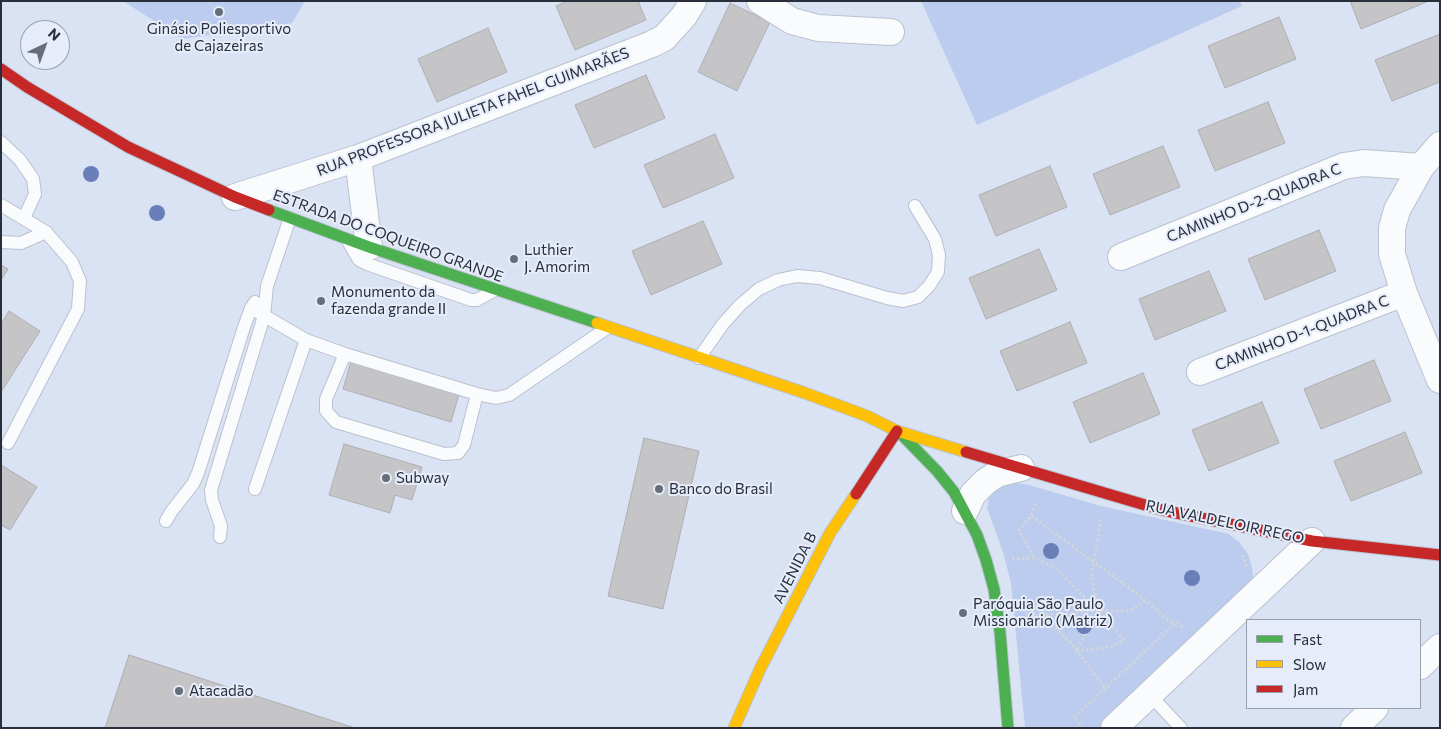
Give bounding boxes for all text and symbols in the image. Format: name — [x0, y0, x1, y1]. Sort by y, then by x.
marker: Ginásio Poliesportivo de Cajazeiras — [213, 6, 225, 18]
north arrow — [20, 20, 70, 70]
place label: Ginásio Poliesportivo de Cajazeiras — [147, 20, 291, 55]
text: N — [45, 24, 64, 44]
street label: RUA PROFESSORA JULIETA FAHEL GUIMARÃES — [314, 44, 632, 180]
street label: CAMINHO D-2-QUADRA C — [1164, 160, 1344, 246]
street label: ESTRADA DO COQUEIRO GRANDE — [270, 186, 506, 286]
place label: Luthier J. Amorim — [524, 241, 590, 276]
marker: Luthier J. Amorim — [508, 253, 520, 265]
place label: Monumento da fazenda grande II — [331, 283, 446, 318]
street label: CAMINHO D-1-QUADRA C — [1213, 292, 1391, 374]
marker: Monumento da fazenda grande II — [315, 295, 327, 307]
place label: Subway — [396, 469, 449, 487]
marker: Subway — [380, 472, 392, 484]
place label: Banco do Brasil — [669, 480, 773, 498]
marker: Banco do Brasil — [653, 483, 665, 495]
street label: RUA VALDELOIR REGO — [1144, 496, 1306, 548]
street label: AVENIDA B — [769, 529, 821, 607]
place label: Paróquia São Paulo Missionário (Matriz) — [973, 595, 1113, 630]
marker: Paróquia São Paulo Missionário (Matriz) — [957, 607, 969, 619]
legend — [1246, 619, 1421, 709]
text: Fast — [1293, 630, 1322, 648]
text: Slow — [1293, 655, 1326, 673]
text: Jam — [1293, 680, 1318, 698]
place label: Atacadão — [189, 682, 253, 700]
marker: Atacadão — [173, 685, 185, 697]

